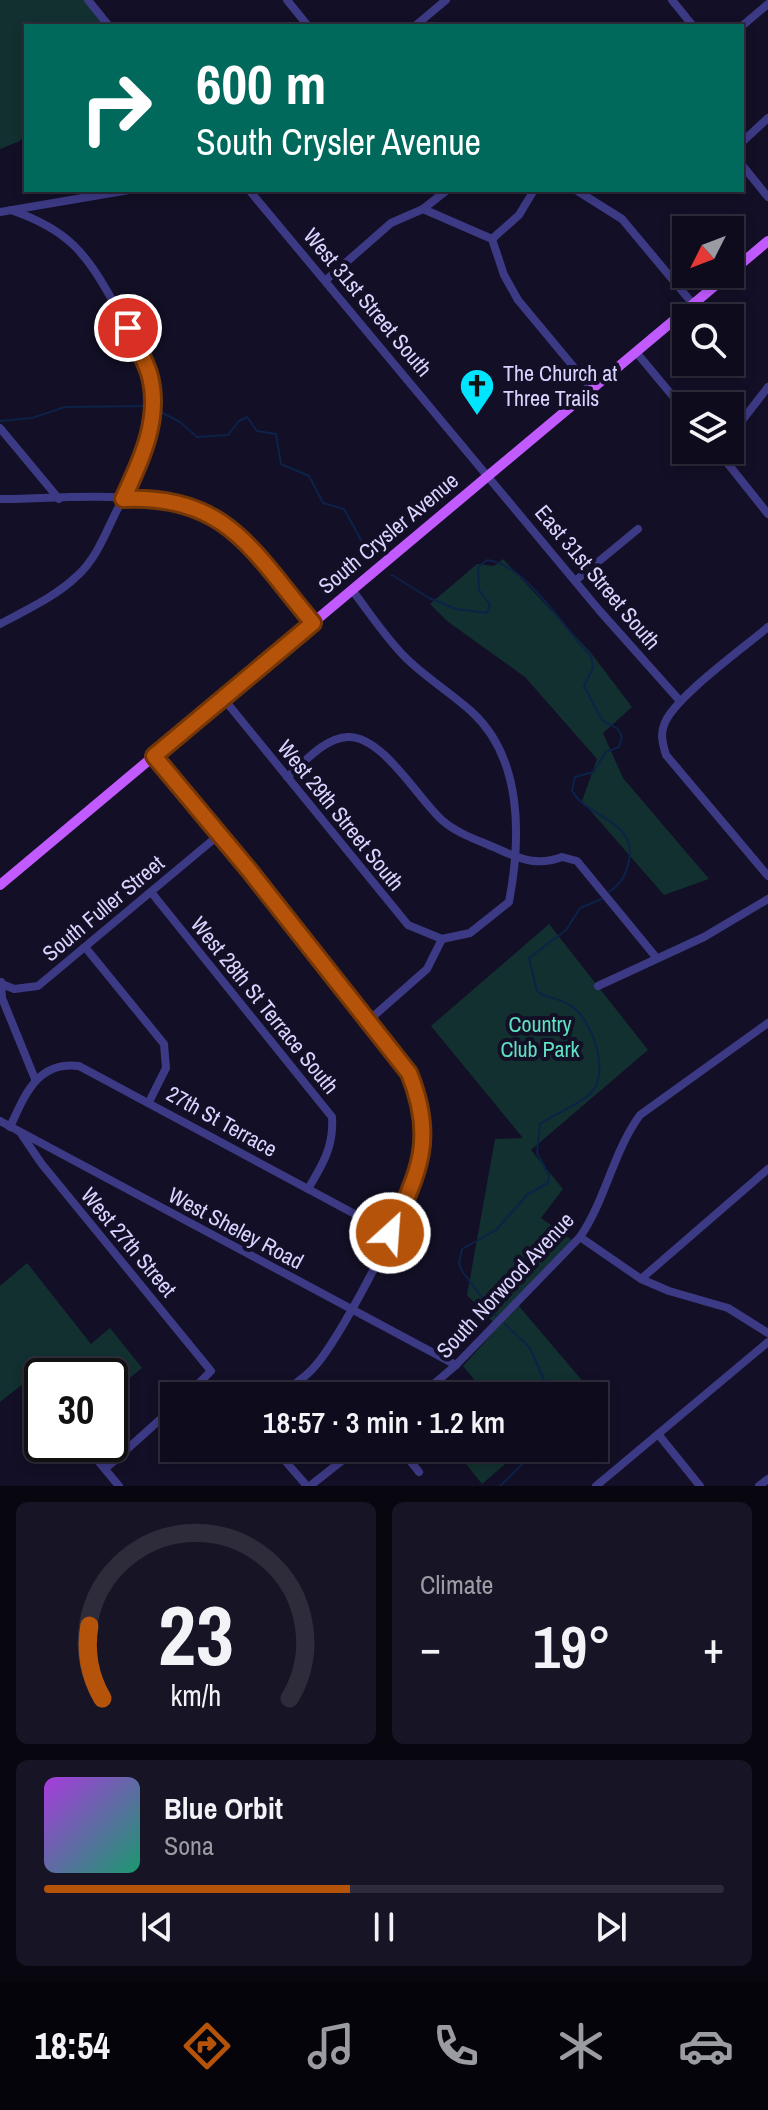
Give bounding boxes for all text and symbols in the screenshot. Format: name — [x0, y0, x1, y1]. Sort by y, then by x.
text: 600 m — [196, 46, 326, 121]
icon: right — [64, 56, 168, 160]
text: South Crysler Avenue — [196, 118, 481, 166]
north arrow — [672, 216, 744, 288]
map controls — [672, 216, 744, 464]
street label: West 31st Street South — [297, 221, 439, 383]
pin — [94, 294, 162, 362]
button: search — [672, 304, 744, 376]
icon: arrive — [106, 306, 150, 350]
place label: The Church at Three Trails — [503, 358, 617, 413]
church icon: The Church at Three Trails — [458, 367, 496, 417]
button: layers — [672, 392, 744, 464]
street label: South Crysler Avenue — [312, 466, 464, 600]
street label: East 31st Street South — [528, 498, 668, 656]
street label: West 29th Street South — [271, 733, 411, 897]
street label: South Fuller Street — [36, 848, 170, 968]
street label: West 28th St Terrace South — [184, 910, 346, 1100]
park label: Country Club Park — [500, 1009, 581, 1064]
street label: 27th St Terrace — [161, 1078, 283, 1164]
street label: West Sheley Road — [163, 1180, 309, 1276]
street label: West 27th Street — [74, 1181, 184, 1303]
position arrow — [348, 1191, 432, 1275]
street label: South Norwood Avenue — [429, 1206, 581, 1364]
speed limit sign: 30 — [24, 1358, 128, 1462]
text: 18:57 · 3 min · 1.2 km — [263, 1402, 505, 1442]
text: Climate — [420, 1567, 493, 1602]
text: 23 — [158, 1579, 234, 1691]
text: 19° — [533, 1606, 611, 1687]
text: − — [420, 1617, 441, 1677]
text: + — [703, 1617, 724, 1677]
text: km/h — [171, 1676, 221, 1715]
text: Blue Orbit — [164, 1788, 283, 1828]
text: Sona — [164, 1828, 214, 1863]
icon: previous — [135, 1905, 179, 1949]
icon: pause — [362, 1905, 406, 1949]
icon: next — [589, 1905, 633, 1949]
icon: directions — [179, 2018, 235, 2074]
icon: music — [303, 2018, 359, 2074]
icon: phone — [428, 2018, 484, 2074]
icon: climate — [553, 2018, 609, 2074]
icon: car — [678, 2018, 734, 2074]
text: 18:54 — [34, 2022, 110, 2070]

